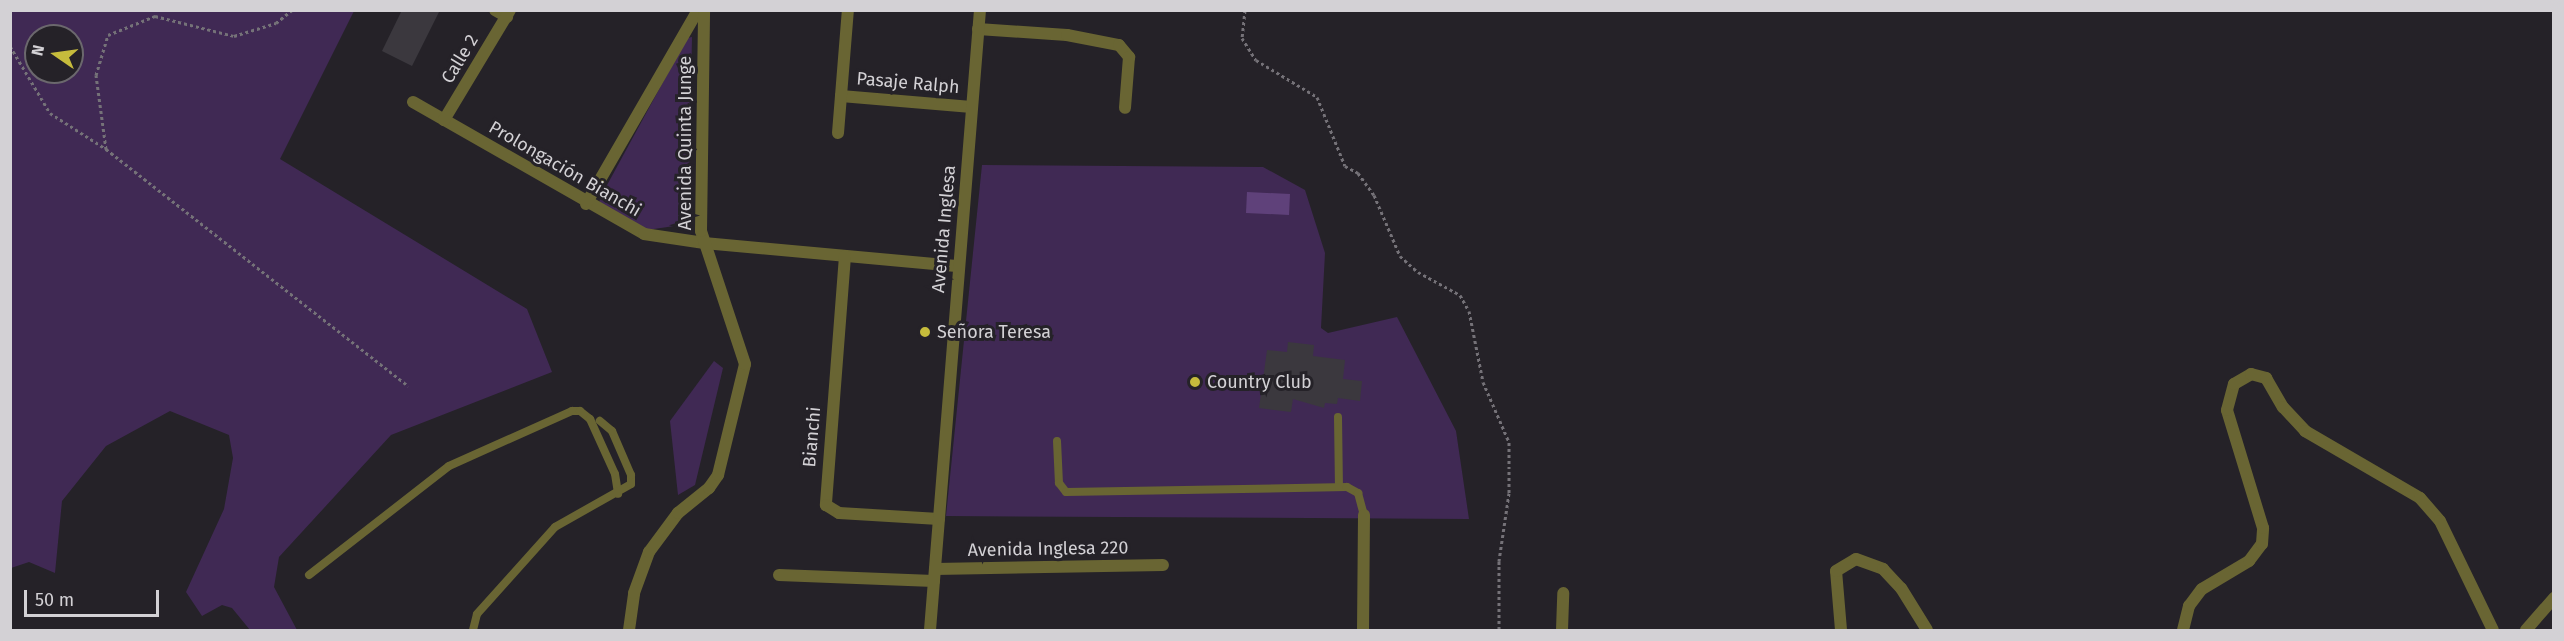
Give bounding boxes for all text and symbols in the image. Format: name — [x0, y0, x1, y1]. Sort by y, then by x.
north arrow — [24, 24, 84, 84]
street label: Calle 2 — [437, 31, 483, 87]
text: N — [27, 43, 48, 58]
street label: Avenida Quinta Junge — [674, 56, 696, 230]
street label: Pasaje Ralph — [856, 68, 960, 98]
street label: Prolongación Bianchi — [485, 117, 645, 221]
street label: Avenida Inglesa — [928, 164, 960, 294]
place label: Señora Teresa — [937, 321, 1051, 343]
marker: Señora Teresa — [918, 325, 932, 339]
place label: Country Club — [1207, 371, 1312, 393]
marker: Country Club — [1188, 375, 1202, 389]
street label: Bianchi — [799, 406, 825, 468]
street label: Avenida Inglesa 220 — [967, 537, 1129, 561]
scale bar — [27, 578, 162, 616]
text: 50 m — [35, 589, 74, 611]

